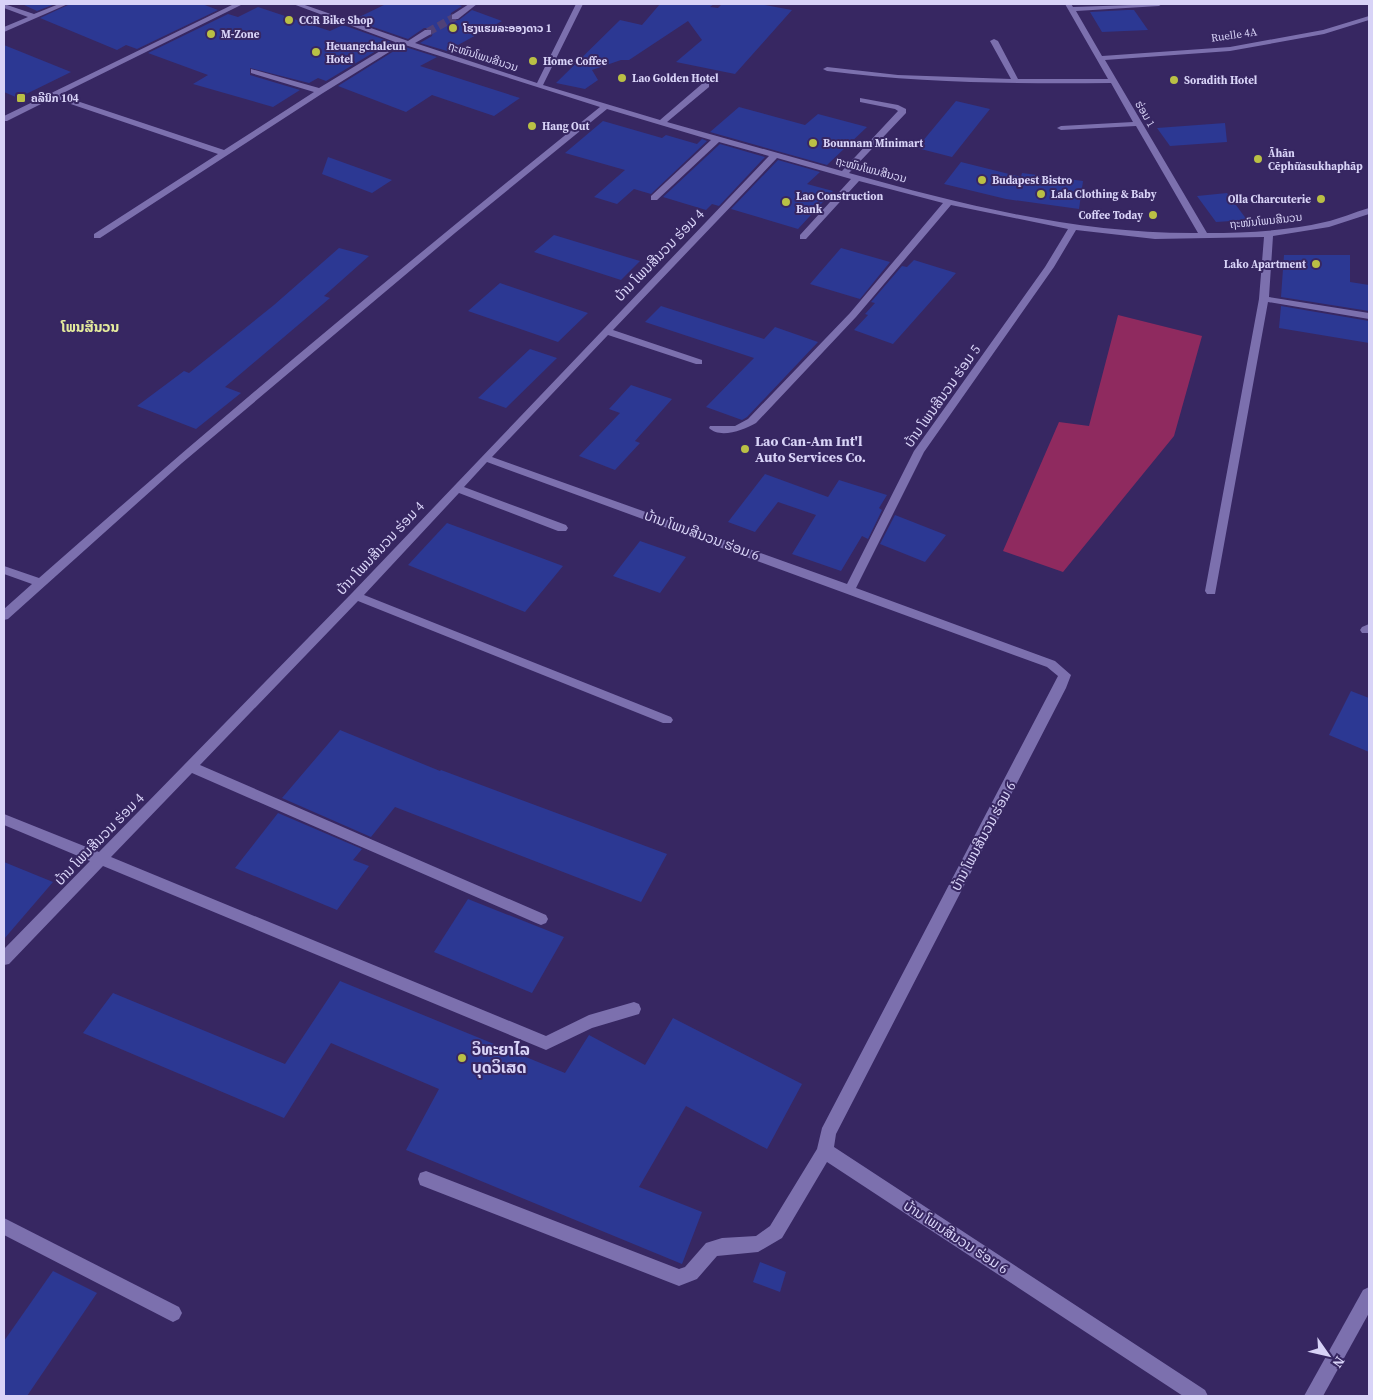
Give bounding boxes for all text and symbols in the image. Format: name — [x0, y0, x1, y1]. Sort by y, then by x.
place label: CCR Bike Shop — [299, 13, 373, 28]
marker: CCR Bike Shop — [283, 14, 295, 26]
place label: ໂຮງແຮມລະອອງດາວ 1 — [462, 21, 552, 36]
marker: ໂຮງແຮມລະອອງດາວ 1 — [447, 22, 459, 34]
street label: Ruelle 4A — [1210, 24, 1259, 46]
place label: M-Zone — [221, 27, 260, 42]
marker: M-Zone — [205, 28, 217, 40]
place label: Heuangchaleun Hotel — [326, 39, 406, 67]
street label: ຖະໜົນໂພນສີນວນ — [446, 39, 520, 75]
marker: Heuangchaleun Hotel — [310, 46, 322, 58]
place label: Home Coffee — [543, 54, 608, 69]
marker: Home Coffee — [527, 55, 539, 67]
place label: Lao Golden Hotel — [632, 71, 719, 86]
marker: Lao Golden Hotel — [616, 72, 628, 84]
place label: Soradith Hotel — [1184, 73, 1258, 88]
marker: Soradith Hotel — [1168, 74, 1180, 86]
place label: ຄລີນິກ 104 — [31, 91, 79, 106]
marker: ຄລີນິກ 104 — [15, 92, 27, 104]
street label: ຮ່ອມ 1 — [1131, 98, 1159, 130]
place label: Hang Out — [542, 119, 591, 134]
marker: Hang Out — [526, 120, 538, 132]
place label: Bounnam Minimart — [823, 136, 924, 151]
marker: Bounnam Minimart — [807, 137, 819, 149]
place label: Āhān Cēphư̄asukhaphāp — [1268, 146, 1363, 174]
street label: ຖະໜົນໂພນສີນວນ — [834, 153, 908, 187]
marker: Āhān Cēphư̄asukhaphāp — [1252, 153, 1264, 165]
place label: Budapest Bistro — [992, 173, 1072, 188]
marker: Budapest Bistro — [976, 174, 988, 186]
place label: Lala Clothing & Baby — [1051, 187, 1157, 202]
marker: Lala Clothing & Baby — [1035, 188, 1047, 200]
place label: Lao Construction Bank — [796, 189, 884, 217]
place label: Olla Charcuterie — [1228, 192, 1311, 207]
marker: Olla Charcuterie — [1315, 193, 1327, 205]
marker: Lao Construction Bank — [780, 196, 792, 208]
street label: ບ້ານ ໂພນສີນວນ ຮ່ອມ 4 — [610, 204, 708, 306]
place label: Coffee Today — [1079, 208, 1143, 223]
marker: Coffee Today — [1147, 209, 1159, 221]
street label: ຖະໜົນໂພນສີນວນ — [1229, 210, 1303, 232]
place label: Lako Apartment — [1224, 257, 1307, 272]
marker: Lako Apartment — [1310, 258, 1322, 270]
district label: ໂພນສີນວນ — [60, 317, 119, 337]
street label: ບ້ານ ໂພນສີນວນ ຮ່ອມ 5 — [899, 341, 985, 451]
place label: Lao Can-Am Int'l Auto Services Co. — [755, 431, 866, 467]
marker: Lao Can-Am Int'l Auto Services Co. — [739, 443, 751, 455]
street label: ບ້ານ ໂພນສີນວນ ຮ່ອມ 4 — [331, 497, 429, 599]
street label: ບ້ານ ໂພນສີນວນ ຮ່ອມ 6 — [642, 505, 762, 565]
street label: ບ້ານ ໂພນສີນວນ ຮ່ອມ 6 — [946, 778, 1020, 894]
street label: ບ້ານ ໂພນສີນວນ ຮ່ອມ 4 — [50, 788, 148, 890]
place label: ວິທະຍາໄລ ບຸດວິເສດ — [472, 1038, 530, 1078]
marker: ວິທະຍາໄລ ບຸດວິເສດ — [456, 1052, 468, 1064]
street label: ບ້ານ ໂພນສີນວນ ຮ່ອມ 6 — [900, 1196, 1012, 1278]
north arrow — [1303, 1330, 1353, 1380]
text: N — [1328, 1352, 1350, 1372]

